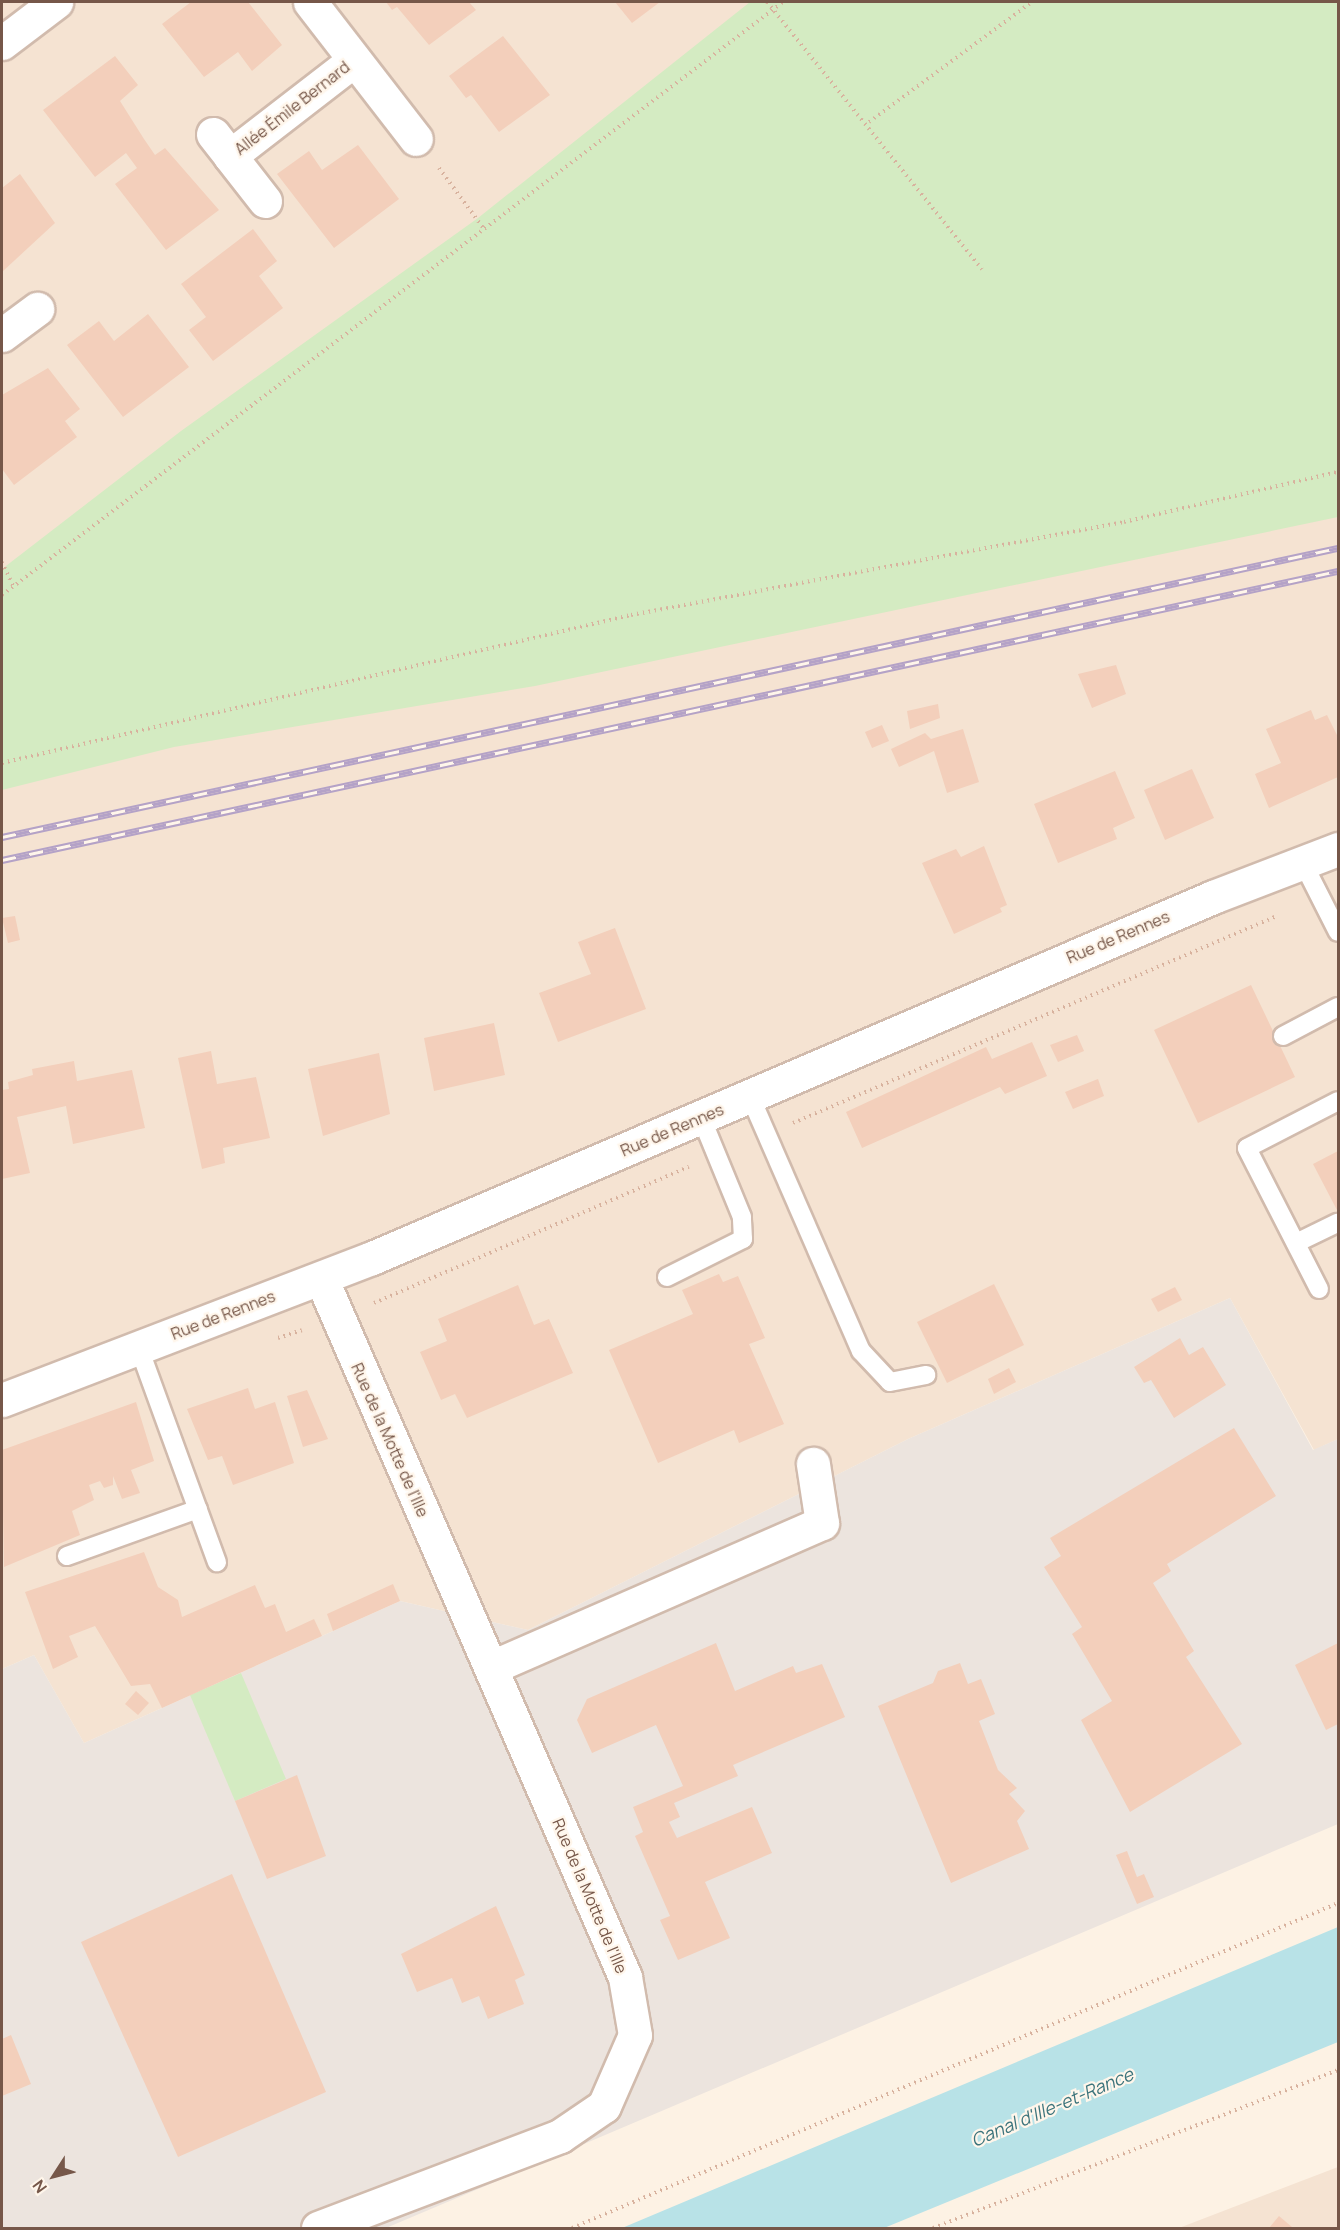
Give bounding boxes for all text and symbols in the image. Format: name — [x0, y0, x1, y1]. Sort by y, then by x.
street label: Allée Émile Bernard — [231, 57, 353, 159]
street label: Rue de Rennes — [1064, 907, 1172, 967]
street label: Rue de Rennes — [618, 1100, 726, 1160]
street label: Rue de Rennes — [168, 1286, 278, 1344]
street label: Rue de la Motte de l'Ille — [347, 1360, 433, 1520]
street label: Rue de la Motte de l'Ille — [549, 1816, 631, 1976]
water label: Canal d'Ille-et-Rance — [968, 2063, 1136, 2151]
north arrow — [24, 2146, 84, 2206]
text: N — [27, 2175, 52, 2198]

